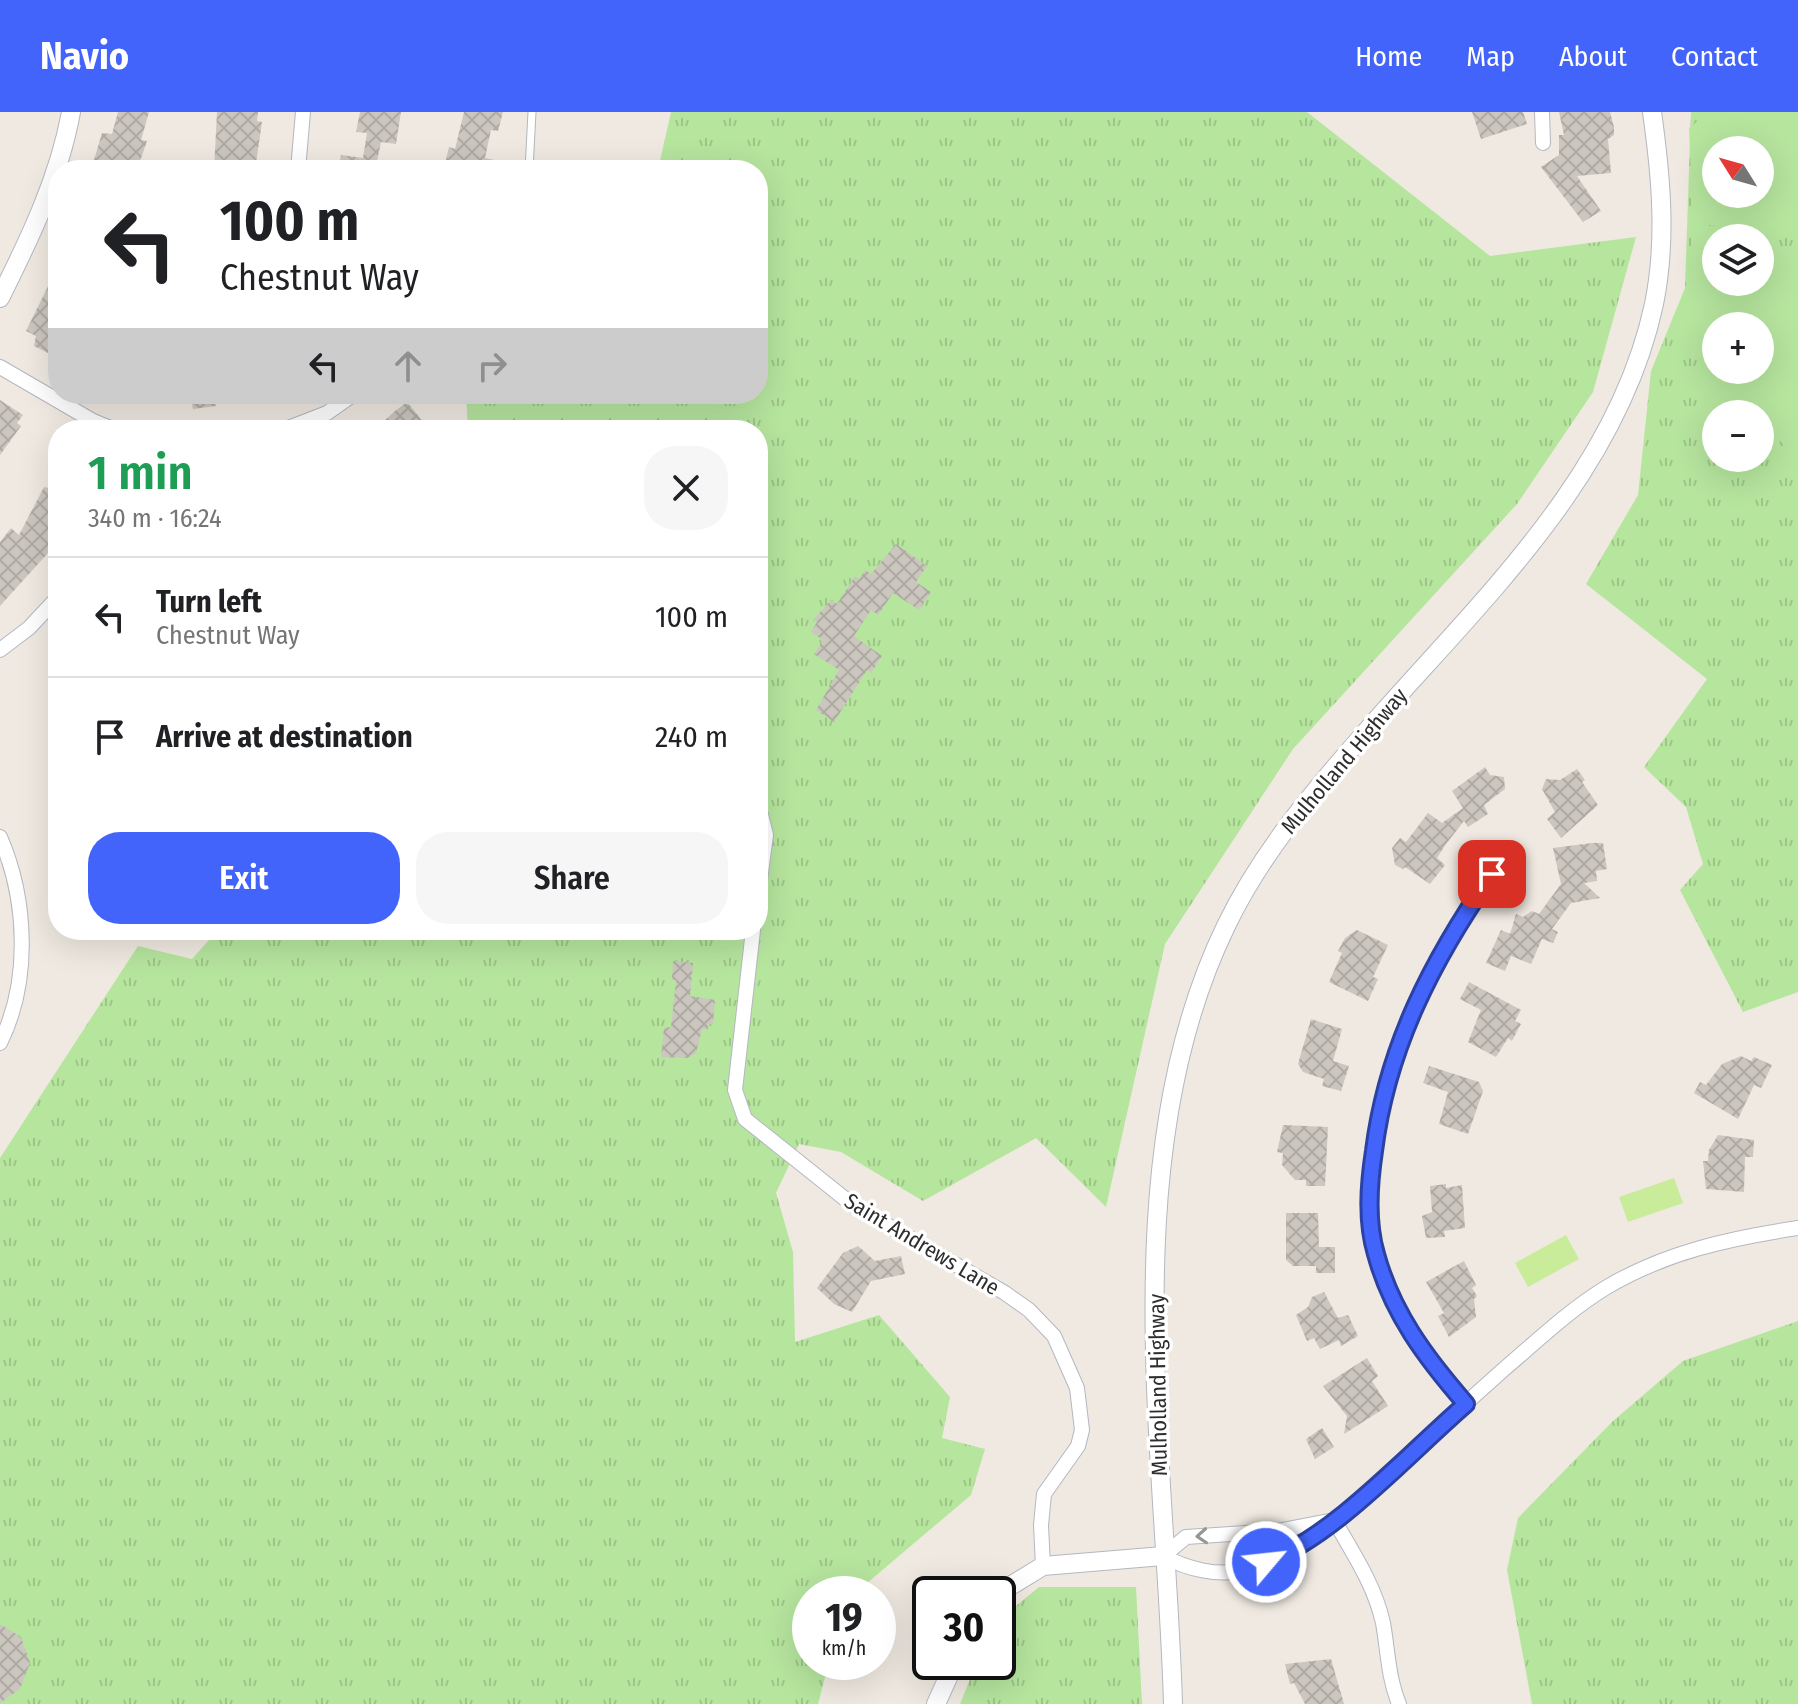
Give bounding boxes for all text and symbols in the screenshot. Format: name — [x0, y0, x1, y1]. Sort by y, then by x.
text: Navio — [40, 33, 129, 79]
text: Home — [1355, 40, 1422, 73]
text: Map — [1466, 40, 1515, 73]
text: About — [1559, 40, 1627, 73]
text: Contact — [1671, 40, 1758, 73]
north arrow — [1702, 136, 1774, 208]
map controls — [1702, 136, 1774, 472]
text: 100 m — [220, 188, 359, 255]
icon: left — [88, 192, 192, 296]
button: layers — [1702, 224, 1774, 296]
text: Chestnut Way — [220, 256, 419, 300]
button: + — [1702, 312, 1774, 384]
icon: left — [302, 344, 346, 388]
icon: ahead — [386, 344, 430, 388]
icon: right — [470, 344, 514, 388]
button: − — [1702, 400, 1774, 472]
text: 1 min — [88, 444, 193, 502]
button: close — [644, 446, 728, 530]
text: 340 m · 16:24 — [88, 503, 222, 534]
text: Turn left — [156, 584, 262, 620]
icon: left — [88, 595, 132, 639]
text: 100 m — [655, 599, 728, 635]
text: Chestnut Way — [156, 620, 300, 651]
street label: Mulholland Highway — [1275, 682, 1413, 839]
icon: arrive — [88, 715, 132, 759]
text: Arrive at destination — [156, 719, 413, 755]
text: 240 m — [655, 719, 728, 755]
button: Exit — [88, 832, 400, 924]
button: Share — [416, 832, 728, 924]
pin — [1458, 840, 1526, 908]
icon: arrive — [1470, 852, 1514, 896]
street label: Saint Andrews Lane — [840, 1187, 1004, 1301]
street label: Mulholland Highway — [1143, 1294, 1173, 1476]
position arrow — [1224, 1520, 1308, 1604]
one-way arrow — [1195, 1528, 1208, 1545]
speed limit sign: 30 — [912, 1576, 1016, 1680]
text: 19 — [825, 1594, 863, 1642]
text: km/h — [822, 1636, 866, 1660]

